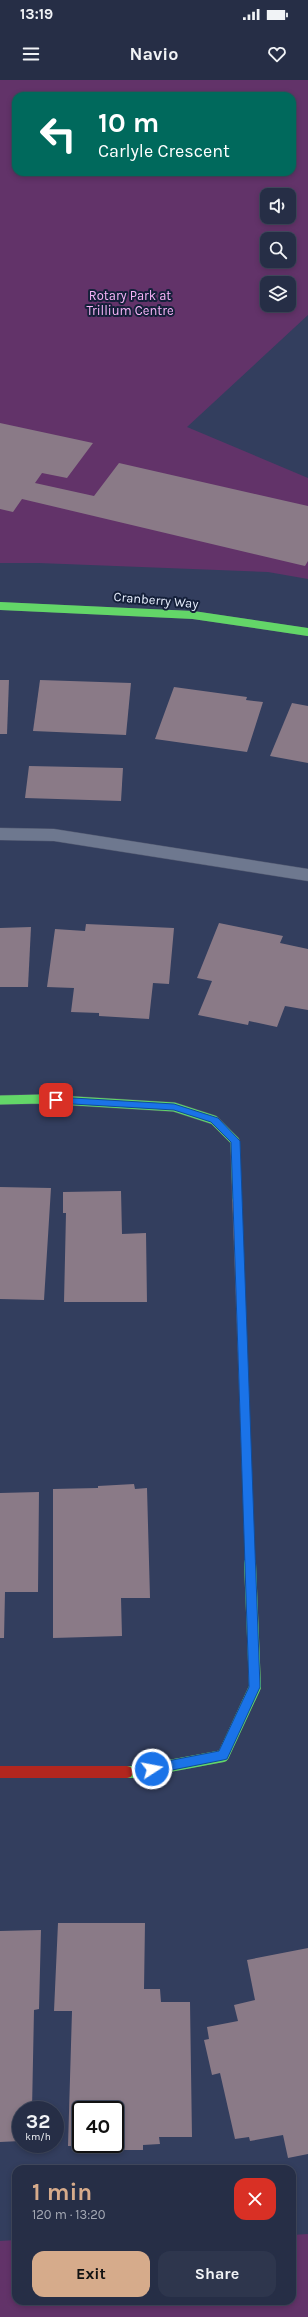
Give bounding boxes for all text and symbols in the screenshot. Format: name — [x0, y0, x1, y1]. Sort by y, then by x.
text: 13:19 — [20, 5, 53, 23]
icon: menu — [20, 43, 42, 65]
text: Navio — [130, 43, 178, 65]
icon: heart — [266, 43, 288, 65]
text: 10 m — [98, 106, 159, 139]
icon: left — [32, 108, 84, 160]
text: Carlyle Crescent — [98, 140, 230, 162]
map controls — [260, 188, 296, 312]
button: sound — [260, 188, 296, 224]
button: search — [260, 232, 296, 268]
button: layers — [260, 276, 296, 312]
park label: Rotary Park at Trillium Centre — [86, 288, 174, 318]
street label: Cranberry Way — [113, 589, 199, 611]
pin — [39, 1083, 73, 1117]
icon: arrive — [45, 1089, 67, 1111]
position arrow — [131, 1748, 173, 1790]
speed limit sign: 40 — [72, 2101, 124, 2153]
text: 32 — [26, 2110, 50, 2133]
text: km/h — [25, 2131, 51, 2143]
text: 1 min — [32, 2178, 92, 2206]
button: close — [234, 2178, 276, 2220]
text: 120 m · 13:20 — [32, 2207, 106, 2222]
button: Exit — [32, 2251, 150, 2297]
button: Share — [158, 2251, 276, 2297]

